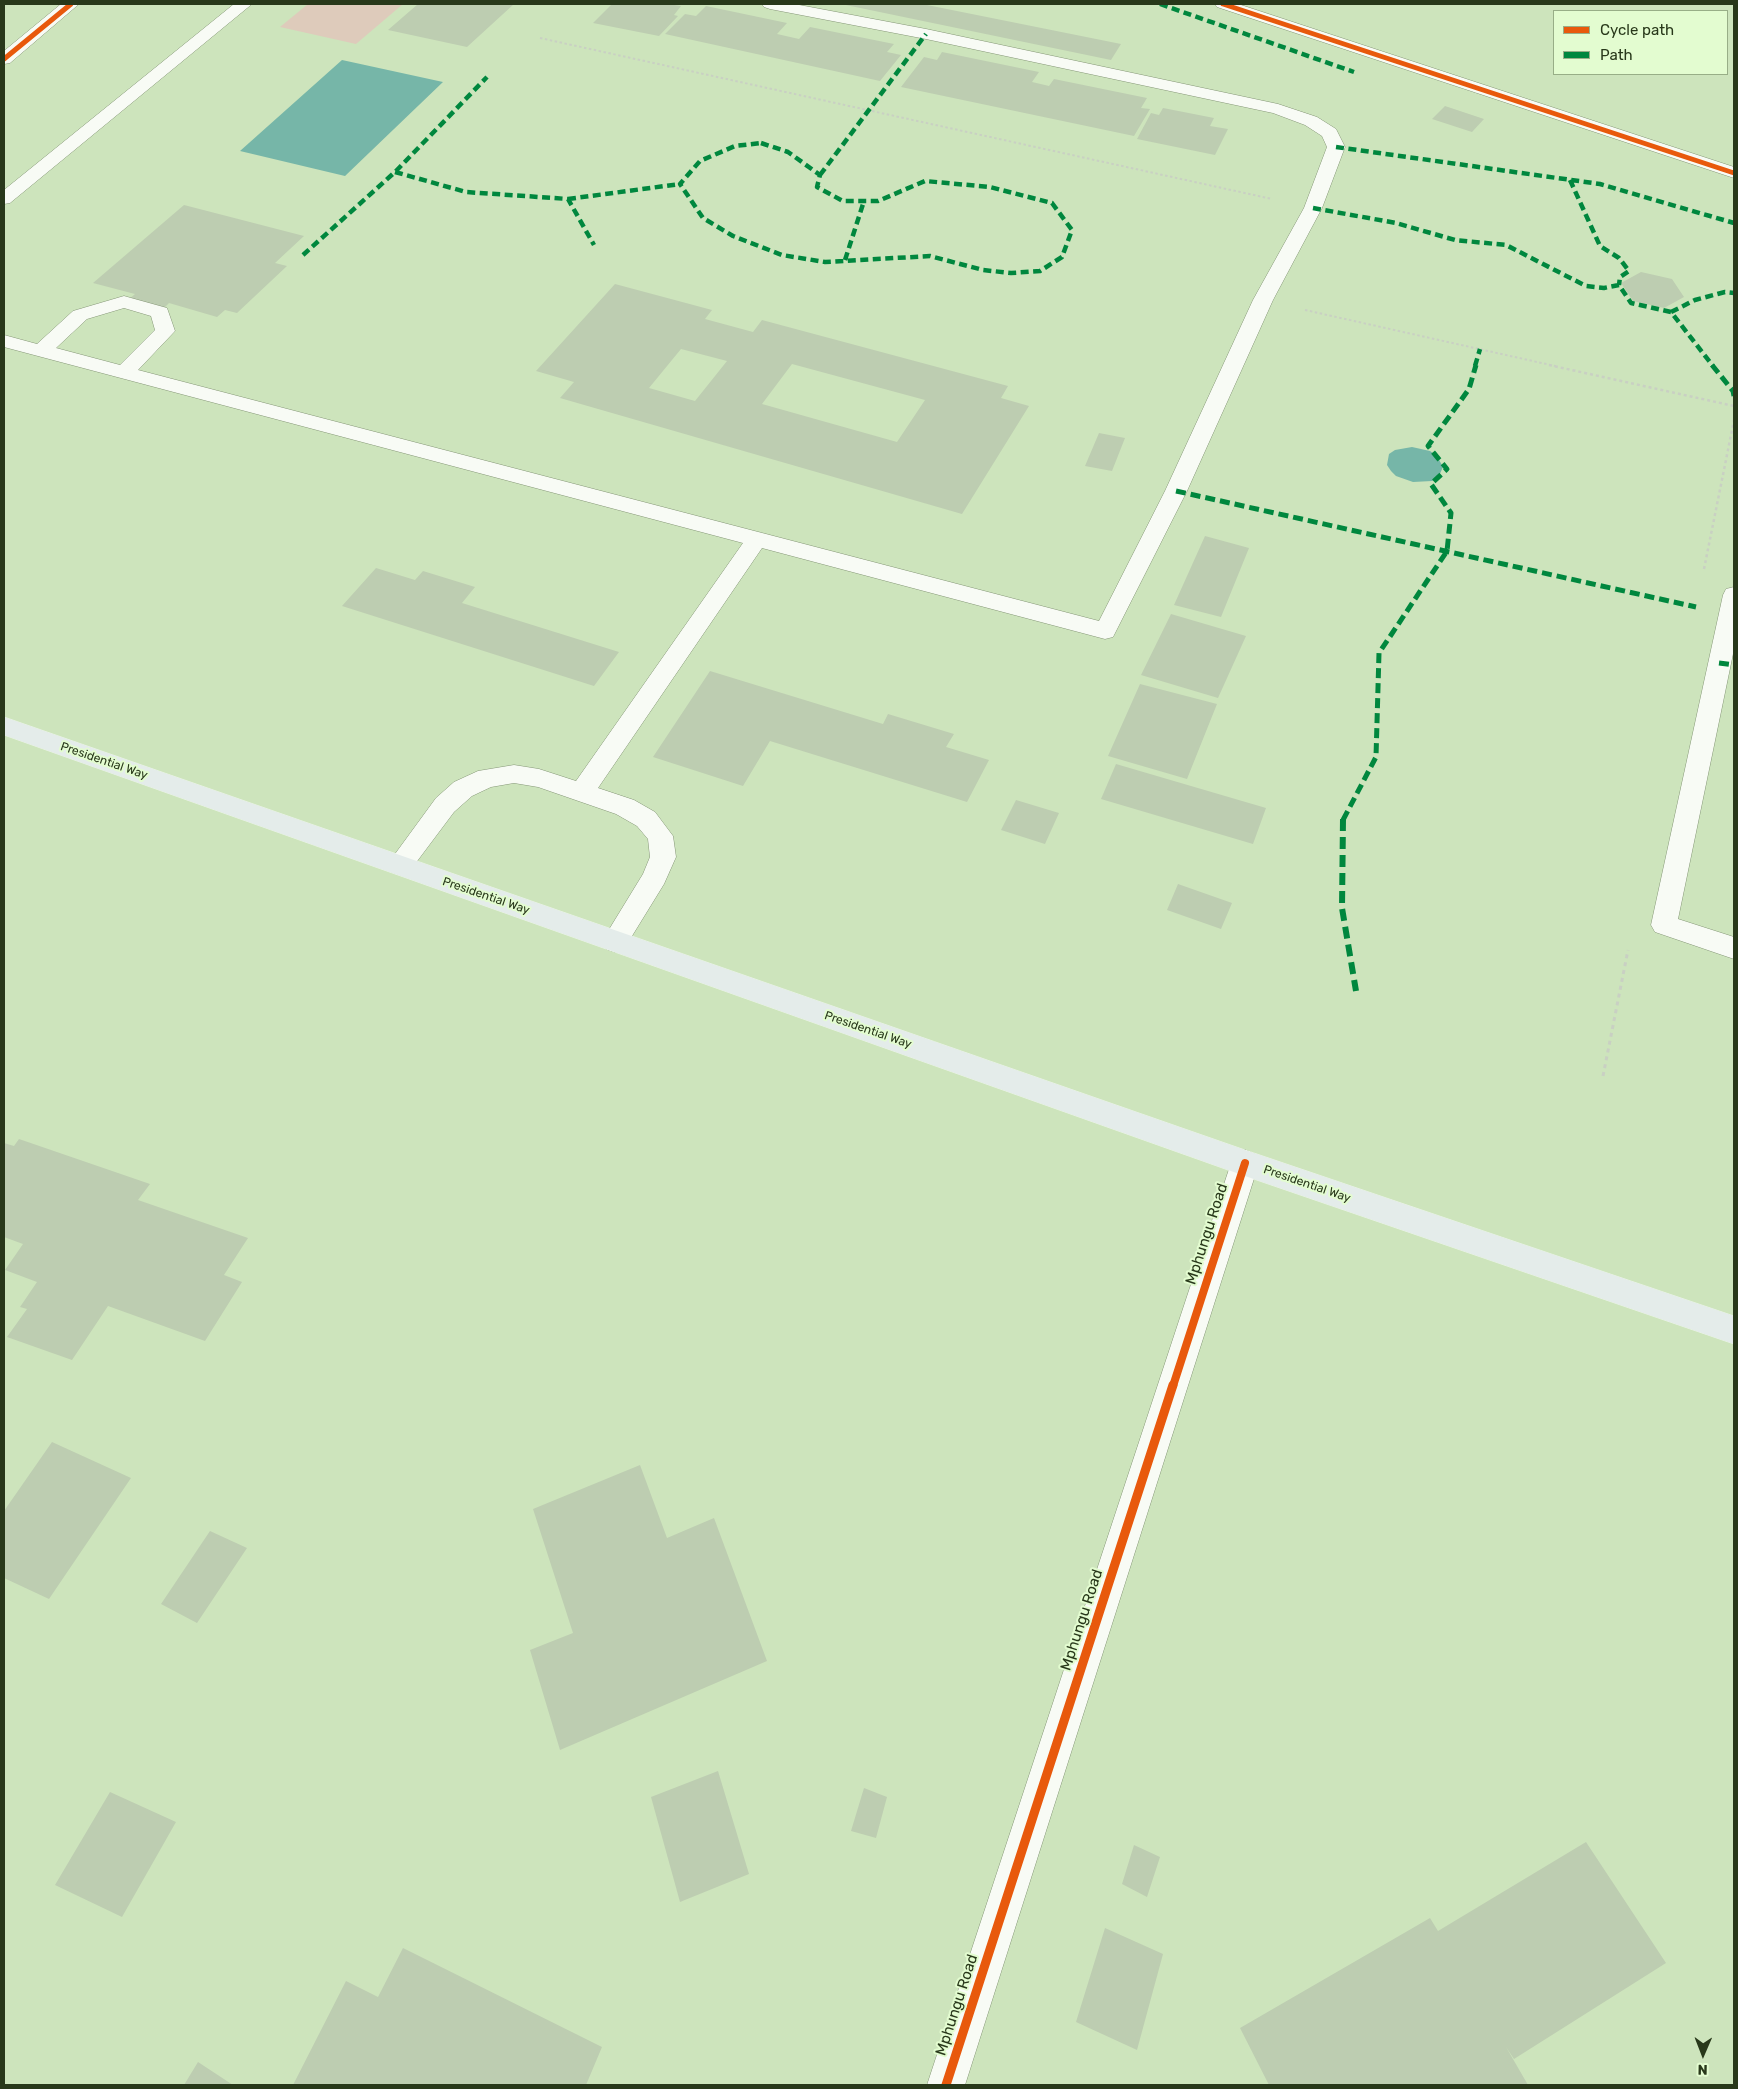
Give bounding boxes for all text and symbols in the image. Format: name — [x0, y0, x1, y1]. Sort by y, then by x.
legend — [1553, 10, 1728, 75]
text: Cycle path — [1600, 21, 1674, 39]
text: Path — [1600, 46, 1633, 64]
street label: Presidential Way — [58, 739, 150, 783]
street label: Presidential Way — [440, 874, 532, 918]
street label: Presidential Way — [822, 1008, 914, 1052]
street label: Presidential Way — [1261, 1162, 1353, 1206]
street label: Mphungu Road — [1182, 1181, 1232, 1287]
street label: Mphungu Road — [1057, 1567, 1107, 1673]
street label: Mphungu Road — [932, 1952, 982, 2058]
north arrow — [1678, 2029, 1728, 2079]
text: N — [1698, 2061, 1708, 2078]

